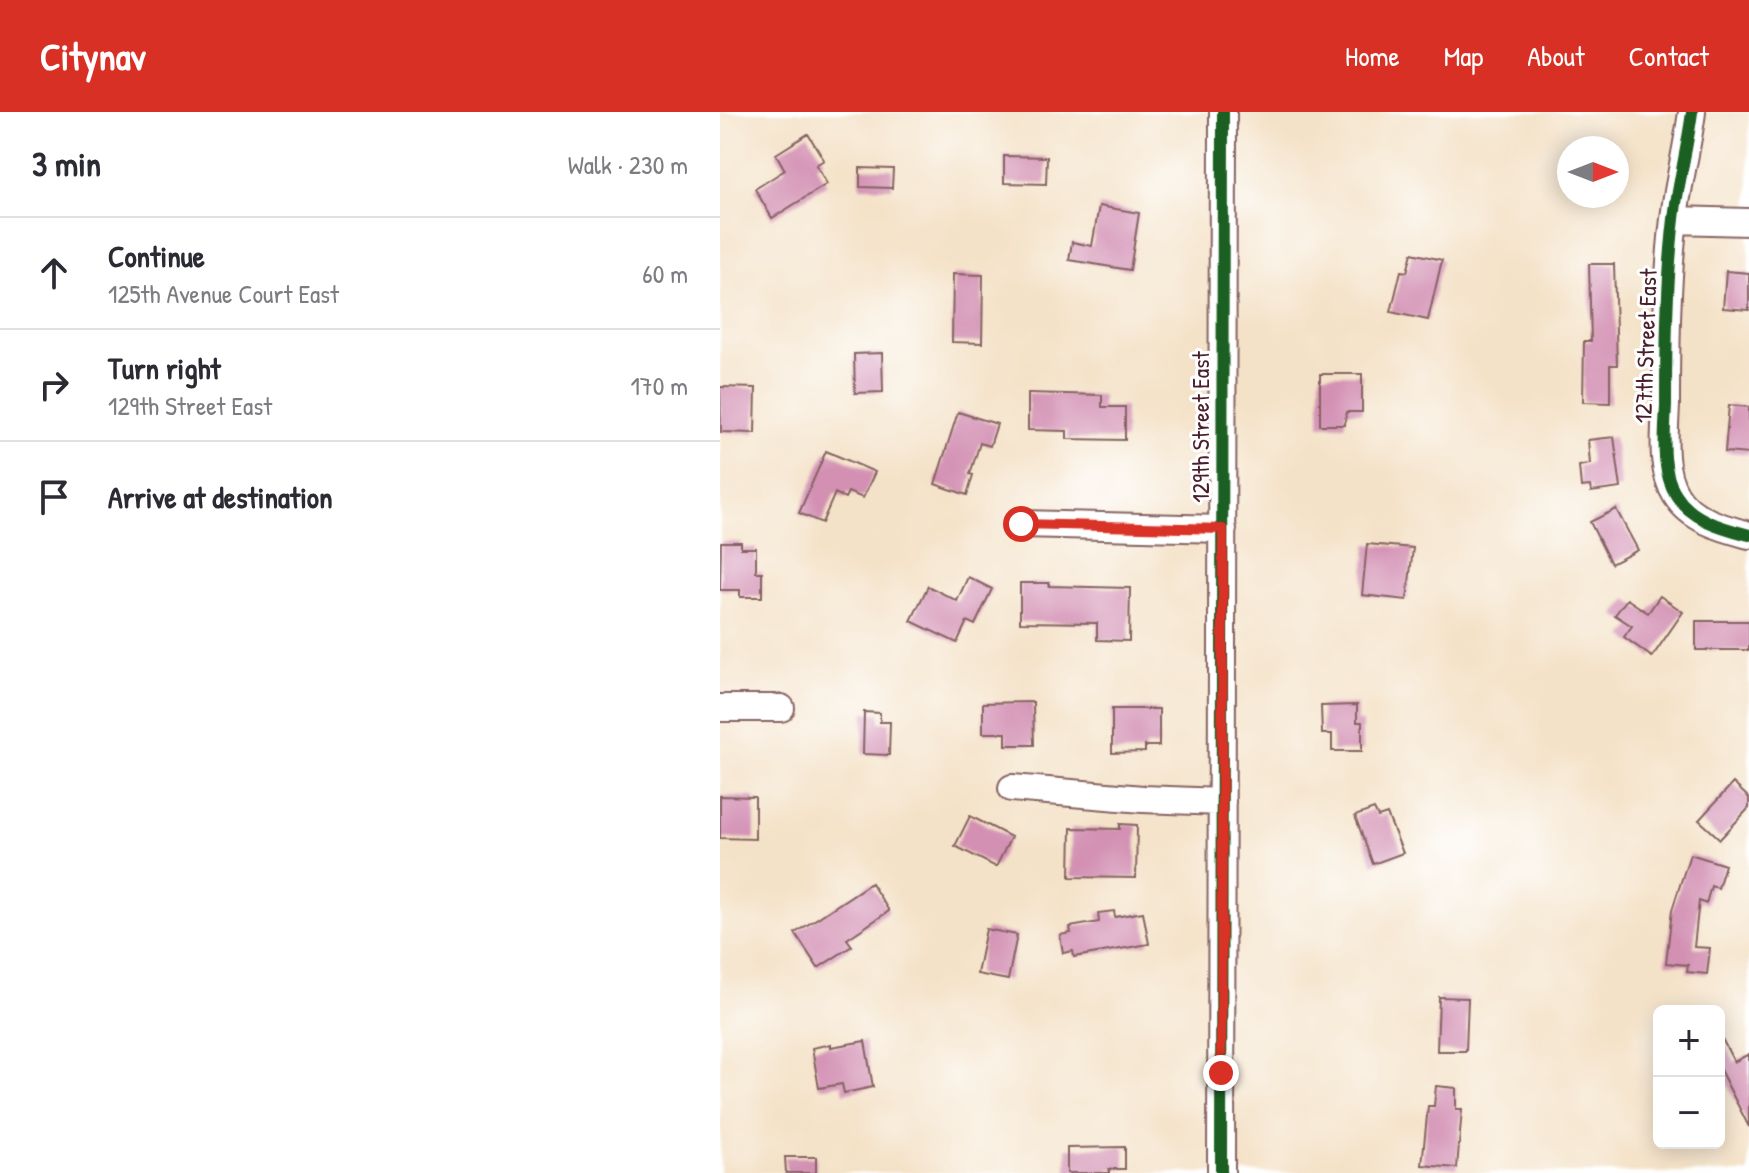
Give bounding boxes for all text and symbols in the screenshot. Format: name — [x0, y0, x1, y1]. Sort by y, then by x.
text: Citynav — [40, 30, 146, 82]
text: Home — [1345, 37, 1400, 75]
text: Map — [1444, 37, 1483, 75]
text: About — [1527, 37, 1585, 75]
text: Contact — [1629, 37, 1709, 75]
north arrow — [1557, 136, 1629, 208]
text: 3 min — [32, 141, 101, 187]
text: Walk · 230 m — [568, 147, 688, 182]
text: Continue — [108, 236, 205, 276]
icon: ahead — [32, 251, 76, 295]
text: 60 m — [642, 256, 688, 291]
street label: 127th Street East — [1626, 267, 1664, 424]
text: 125th Avenue Court East — [108, 276, 339, 311]
text: Turn right — [108, 348, 221, 388]
street label: 129th Street East — [1184, 351, 1216, 503]
icon: right — [32, 363, 76, 407]
text: 170 m — [630, 368, 688, 403]
text: 129th Street East — [108, 388, 272, 423]
icon: arrive — [32, 475, 76, 519]
text: Arrive at destination — [108, 477, 333, 517]
route start — [1003, 506, 1039, 542]
map controls — [1653, 1005, 1725, 1149]
button: + — [1653, 1005, 1725, 1077]
route end — [1203, 1055, 1239, 1091]
button: − — [1653, 1077, 1725, 1149]

